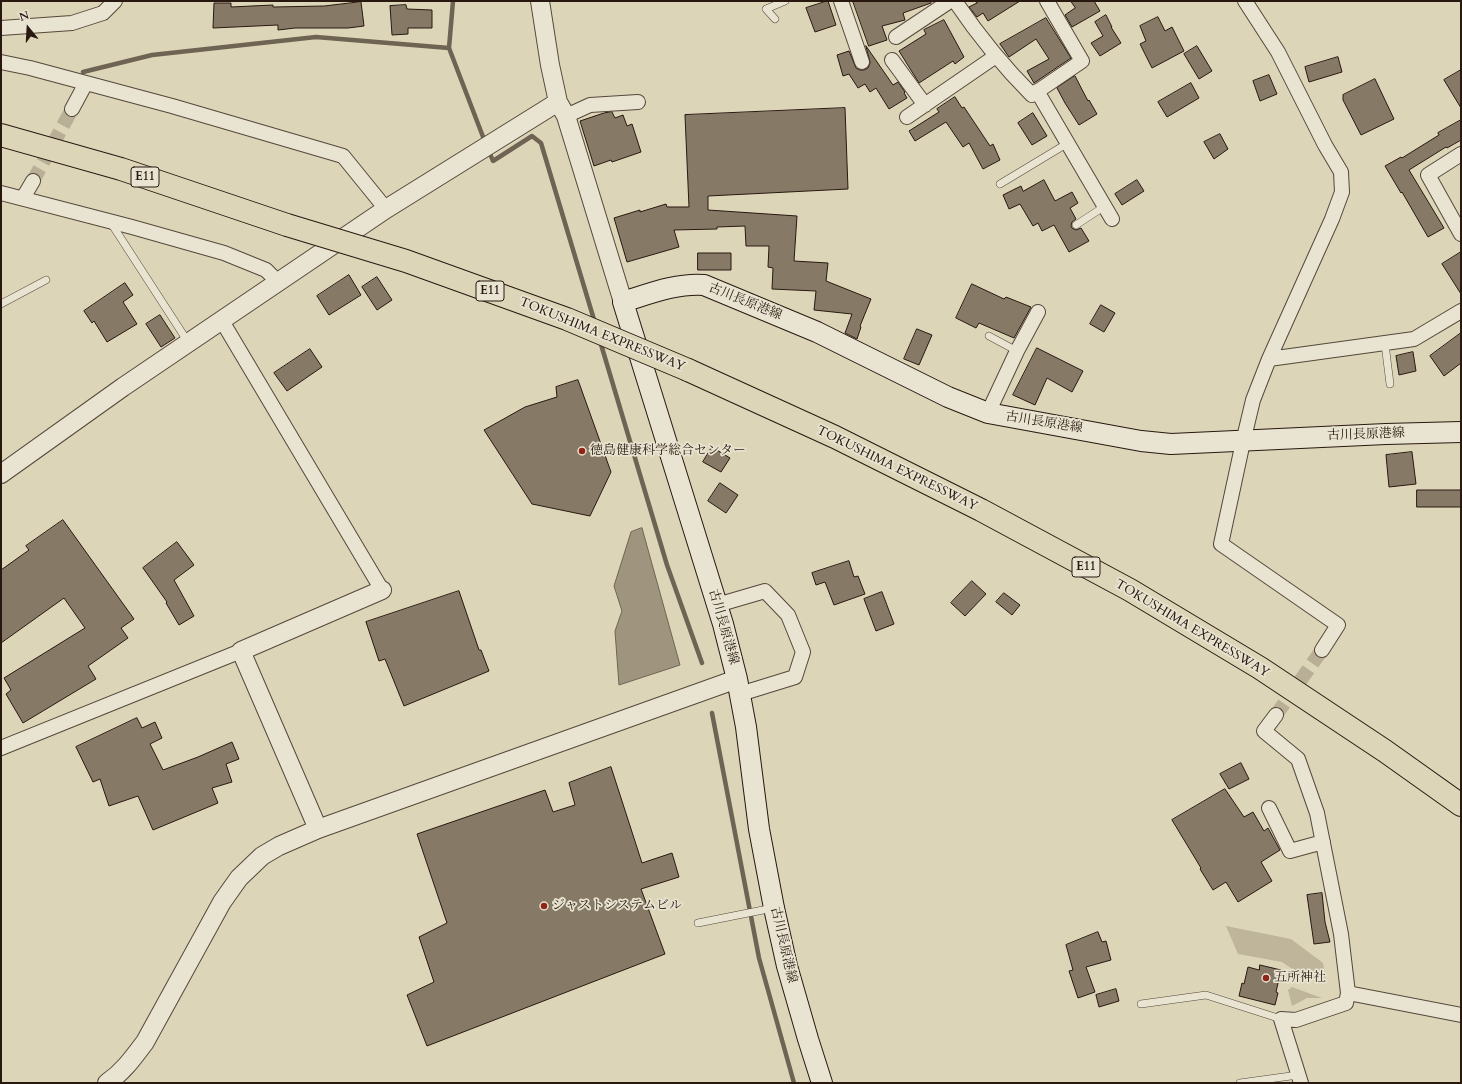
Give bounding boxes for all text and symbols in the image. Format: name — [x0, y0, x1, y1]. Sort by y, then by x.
north arrow — [8, 8, 48, 48]
text: N — [17, 8, 31, 25]
road number: E11 — [131, 167, 159, 187]
street label: 古川長原港線 — [706, 280, 784, 324]
road number: E11 — [476, 281, 504, 301]
street label: TOKUSHIMA EXPRESSWAY — [517, 295, 687, 375]
street label: 古川長原港線 — [1004, 409, 1084, 437]
street label: TOKUSHIMA EXPRESSWAY — [814, 423, 980, 515]
street label: 古川長原港線 — [1327, 426, 1405, 444]
place label: 徳島健康科学総合センター — [590, 443, 746, 459]
marker: 徳島健康科学総合センター — [577, 446, 587, 456]
road number: E11 — [1072, 557, 1100, 577]
street label: TOKUSHIMA EXPRESSWAY — [1112, 577, 1272, 681]
street label: 古川長原港線 — [705, 587, 741, 667]
place label: ジャストシステムビル — [552, 898, 682, 914]
marker: ジャストシステムビル — [539, 901, 549, 911]
street label: 古川長原港線 — [767, 905, 799, 985]
place label: 五所神社 — [1274, 970, 1326, 986]
marker: 五所神社 — [1261, 973, 1271, 983]

